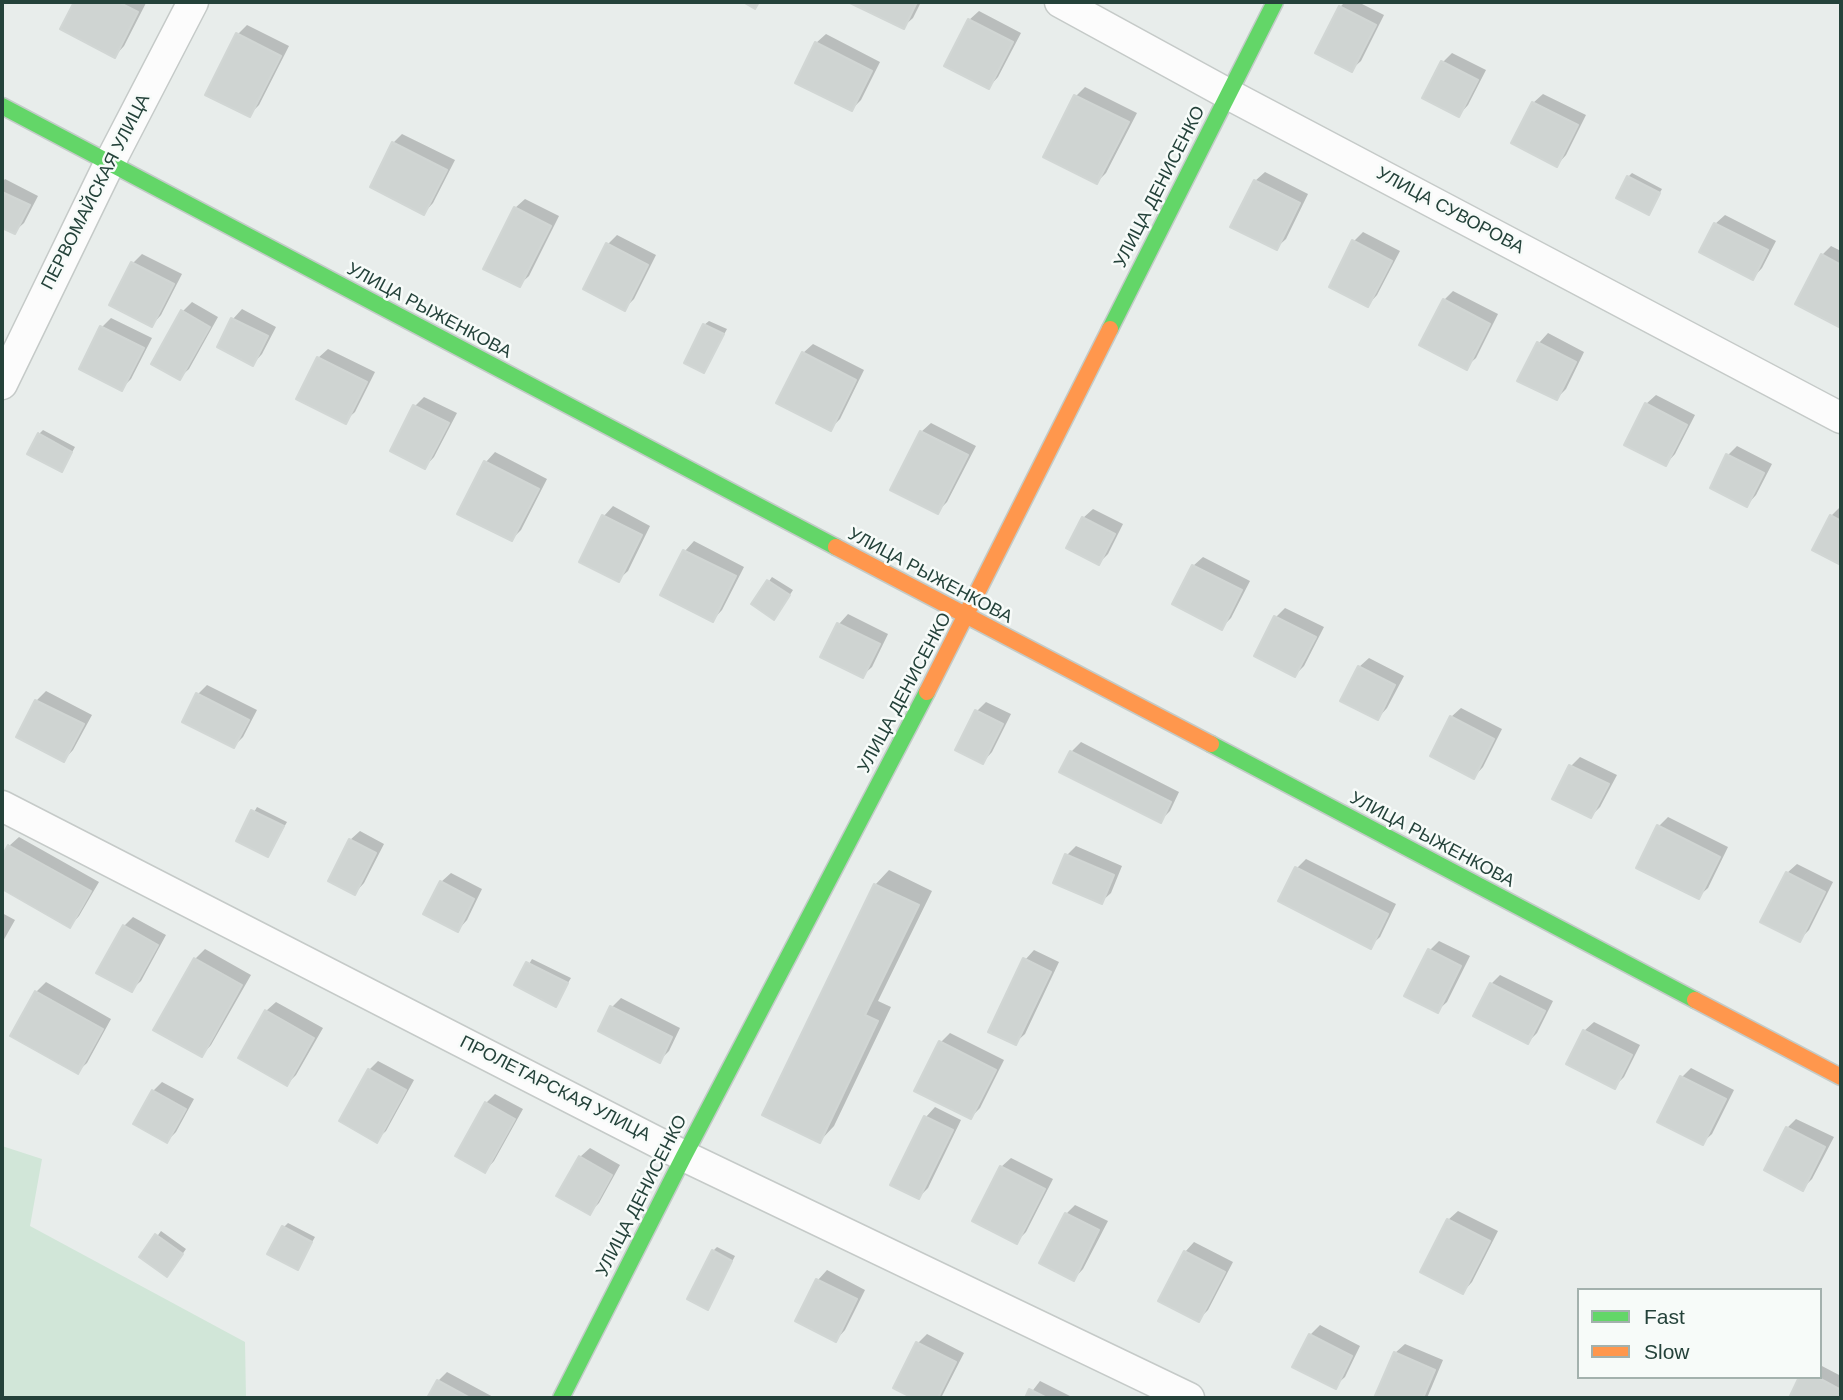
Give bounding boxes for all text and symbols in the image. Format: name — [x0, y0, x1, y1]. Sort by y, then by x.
street label: ПЕРВОМАЙСКАЯ УЛИЦА — [37, 91, 155, 293]
street label: УЛИЦА ДЕНИСЕНКО — [1110, 103, 1210, 271]
street label: УЛИЦА СУВОРОВА — [1372, 163, 1528, 259]
street label: УЛИЦА РЫЖЕНКОВА — [343, 258, 515, 364]
street label: УЛИЦА РЫЖЕНКОВА — [844, 523, 1016, 629]
street label: УЛИЦА ДЕНИСЕНКО — [854, 609, 956, 777]
street label: УЛИЦА РЫЖЕНКОВА — [1346, 787, 1518, 893]
street label: ПРОЛЕТАРСКАЯ УЛИЦА — [456, 1032, 654, 1146]
street label: УЛИЦА ДЕНИСЕНКО — [592, 1112, 692, 1280]
legend — [1577, 1288, 1822, 1379]
text: Fast — [1644, 1305, 1685, 1328]
text: Slow — [1644, 1340, 1690, 1363]

